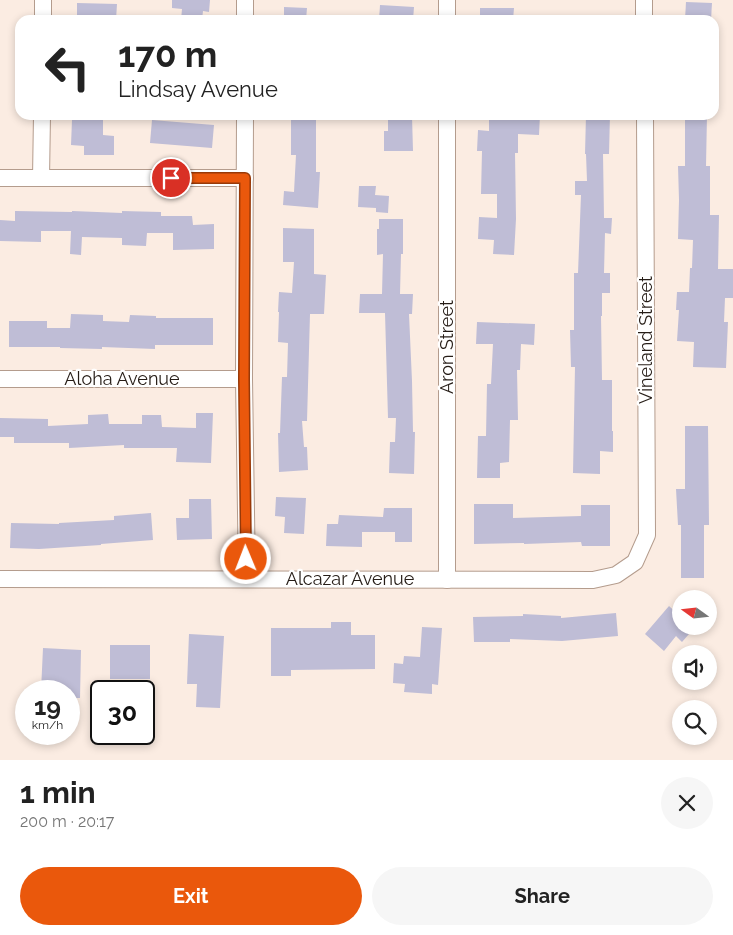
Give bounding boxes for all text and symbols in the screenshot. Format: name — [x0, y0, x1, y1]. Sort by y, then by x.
text: 170 m — [118, 34, 217, 75]
icon: left — [35, 35, 100, 100]
text: Lindsay Avenue — [118, 76, 278, 102]
pin — [150, 157, 192, 199]
icon: arrive — [157, 164, 185, 192]
street label: Vineland Street — [635, 276, 656, 404]
street label: Aron Street — [436, 300, 457, 394]
street label: Aloha Avenue — [64, 368, 180, 389]
position arrow — [219, 532, 271, 584]
street label: Alcazar Avenue — [286, 568, 415, 589]
north arrow — [672, 590, 718, 635]
map controls — [672, 590, 717, 745]
button: sound — [672, 645, 717, 690]
speed limit sign: 30 — [90, 680, 155, 745]
text: 19 — [34, 691, 61, 721]
button: search — [672, 700, 717, 745]
text: km/h — [32, 718, 63, 732]
text: 1 min — [20, 775, 96, 810]
button: close — [661, 777, 713, 829]
text: 200 m · 20:17 — [20, 812, 114, 831]
button: Exit — [20, 867, 362, 925]
button: Share — [372, 867, 713, 925]

